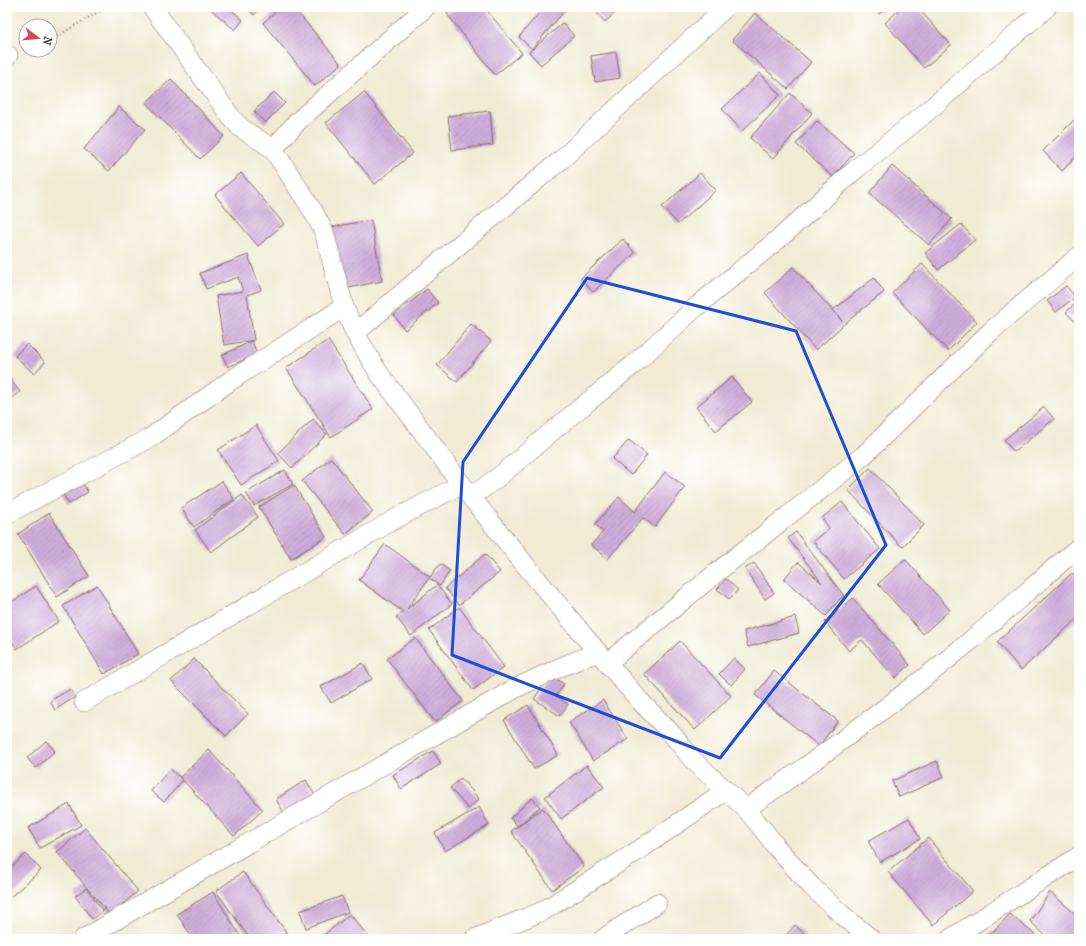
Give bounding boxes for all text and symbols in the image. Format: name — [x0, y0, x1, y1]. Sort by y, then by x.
north arrow — [18, 18, 58, 58]
text: N — [40, 35, 55, 47]

